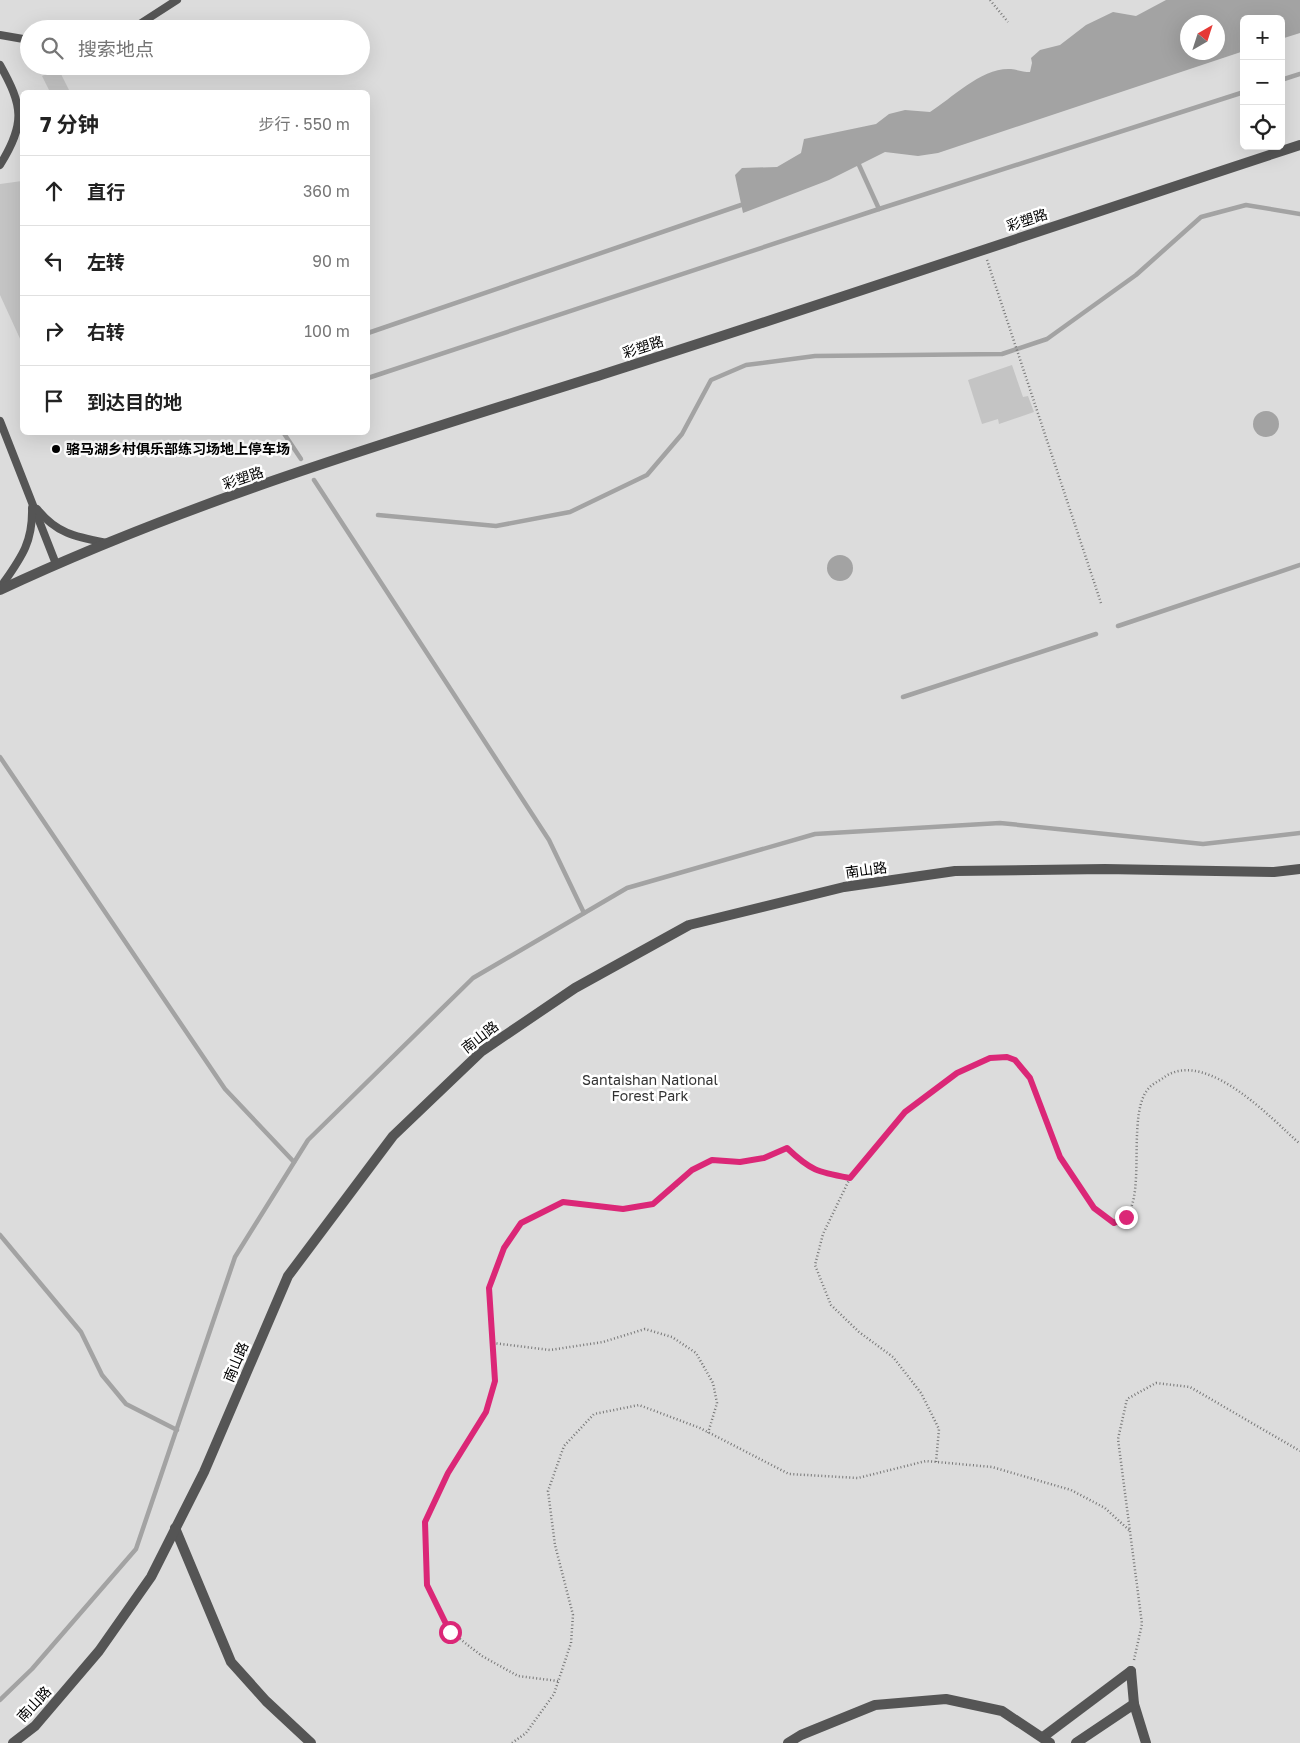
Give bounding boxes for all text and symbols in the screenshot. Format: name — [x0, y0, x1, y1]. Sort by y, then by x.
north arrow — [1180, 15, 1225, 60]
map controls — [1240, 15, 1285, 150]
button: + — [1240, 15, 1285, 60]
search box — [20, 20, 370, 75]
icon: search — [38, 34, 66, 62]
text: 搜索地点 — [78, 37, 154, 60]
button: − — [1240, 60, 1285, 105]
button: locate — [1240, 105, 1285, 150]
text: 7 分钟 — [40, 111, 99, 137]
text: 步行 · 550 m — [259, 114, 350, 134]
icon: ahead — [40, 177, 68, 205]
text: 直行 — [87, 180, 125, 203]
text: 360 m — [303, 181, 350, 201]
street label: 彩塑路 — [1004, 205, 1049, 234]
icon: left — [40, 247, 68, 275]
text: 左转 — [87, 250, 125, 273]
text: 90 m — [312, 251, 350, 271]
icon: right — [40, 317, 68, 345]
text: 右转 — [87, 320, 125, 343]
text: 100 m — [304, 321, 350, 341]
street label: 彩塑路 — [620, 332, 665, 361]
icon: arrive — [40, 387, 68, 415]
text: 到达目的地 — [87, 390, 182, 413]
place label: 骆马湖乡村俱乐部练习场地上停车场 — [66, 440, 290, 457]
marker: 骆马湖乡村俱乐部练习场地上停车场 — [50, 443, 62, 455]
street label: 彩塑路 — [220, 463, 265, 492]
street label: 南山路 — [844, 858, 888, 881]
street label: 南山路 — [458, 1017, 501, 1056]
park label: Santaishan National Forest Park — [582, 1071, 718, 1104]
route end — [1115, 1206, 1138, 1229]
street label: 南山路 — [220, 1339, 252, 1384]
route start — [439, 1621, 462, 1644]
street label: 南山路 — [13, 1683, 54, 1725]

